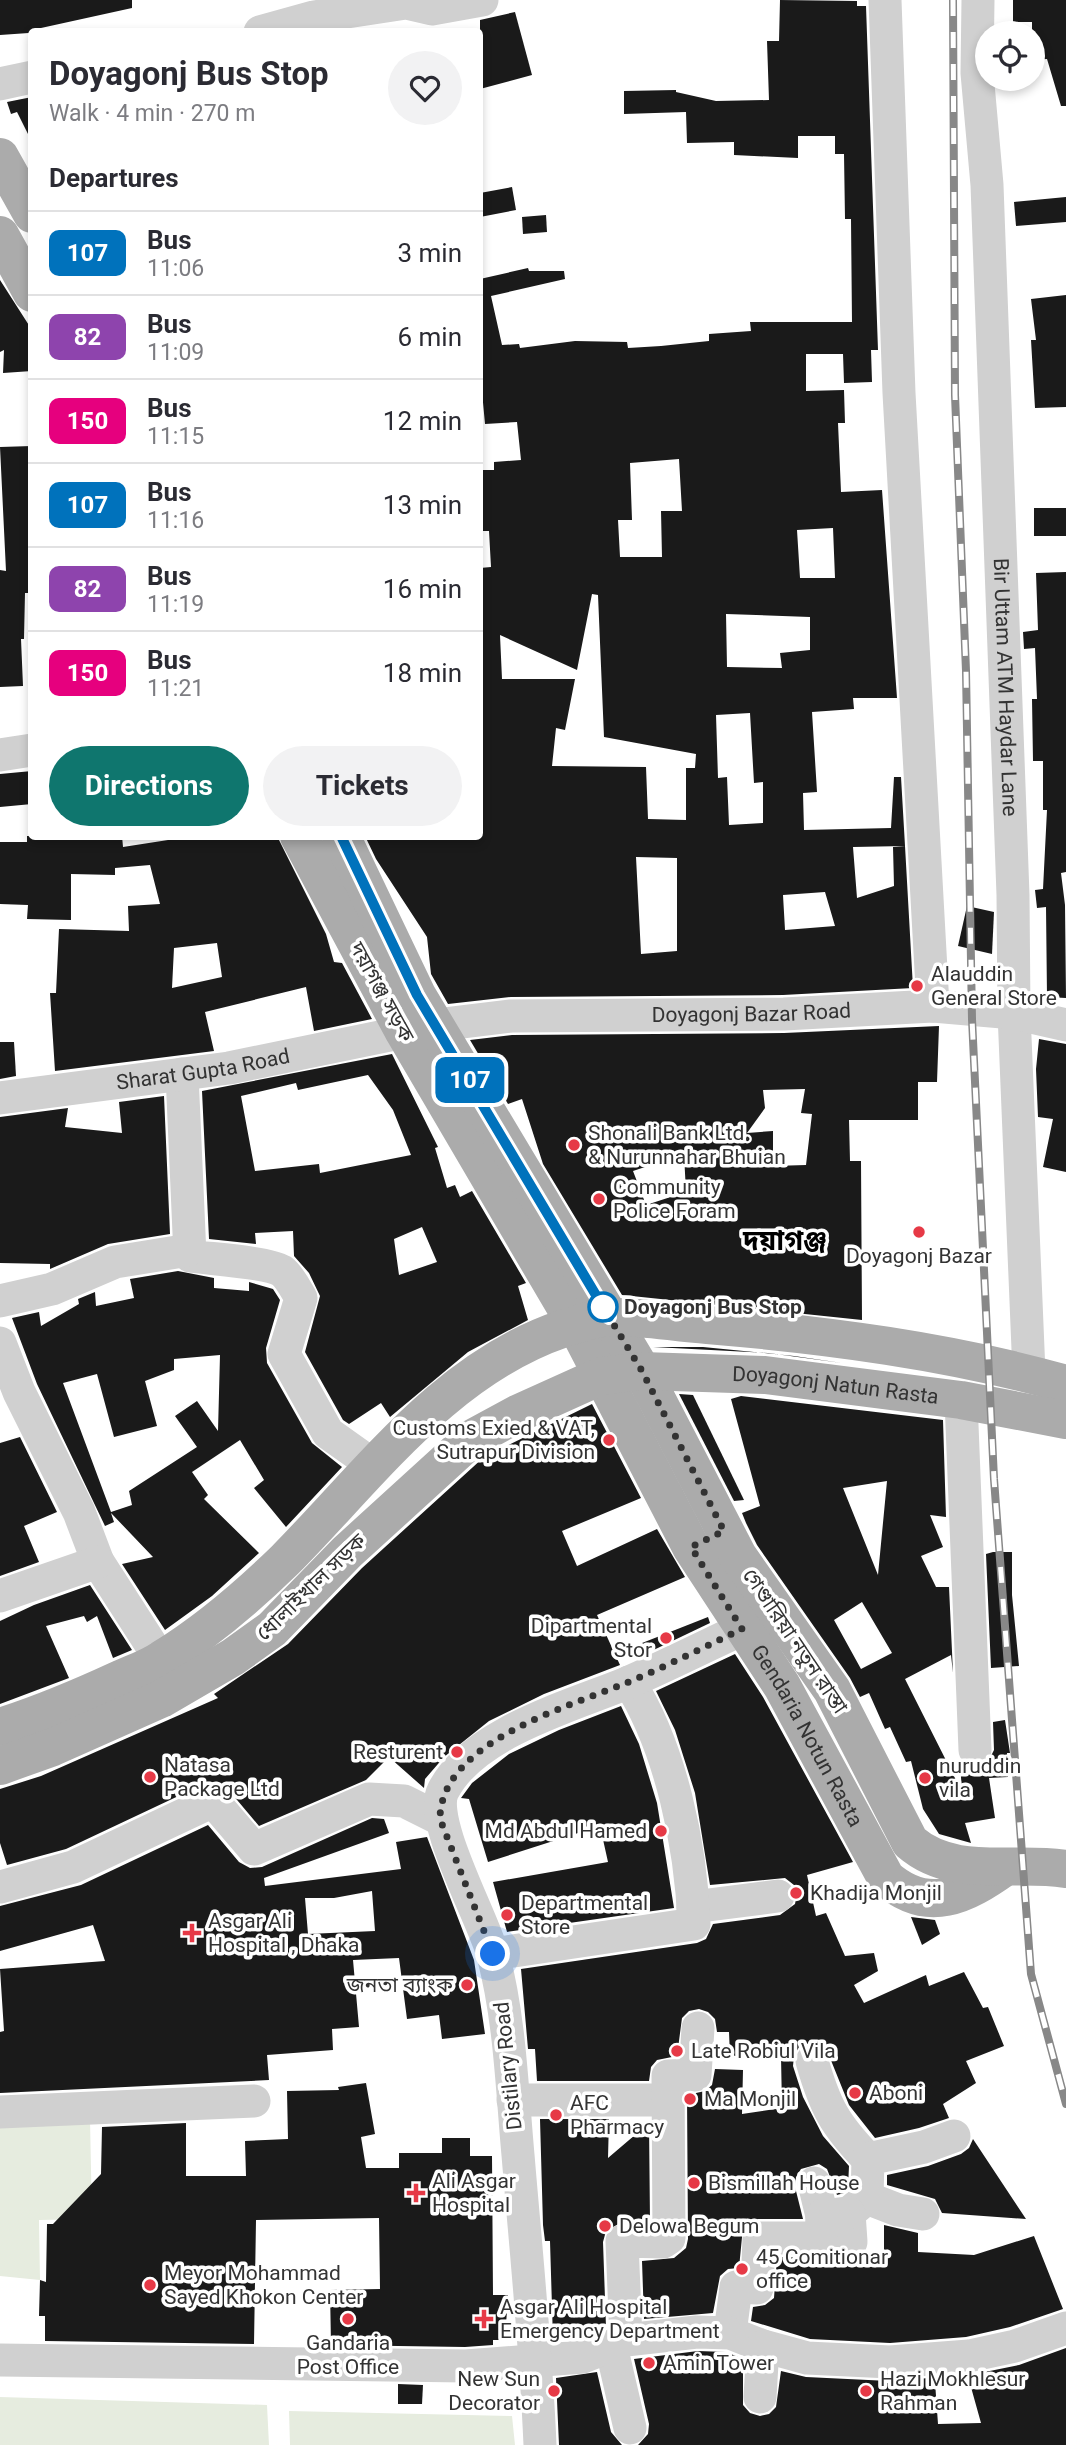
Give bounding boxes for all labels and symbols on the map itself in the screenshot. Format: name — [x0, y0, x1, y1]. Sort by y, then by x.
street label: Bir Uttam ATM Haydar Lane — [989, 558, 1022, 817]
street label: দয়াগঞ্জ সড়ক — [344, 937, 420, 1047]
place label: Alauddin General Store — [931, 962, 1057, 1010]
marker: Alauddin General Store — [909, 978, 925, 994]
street label: Doyagonj Bazar Road — [652, 998, 852, 1027]
street label: Sharat Gupta Road — [115, 1044, 292, 1095]
line badge: 107 — [430, 1057, 510, 1103]
place label: Shonali Bank Ltd. & Nurunnahar Bhuian — [588, 1121, 786, 1169]
marker: Shonali Bank Ltd. & Nurunnahar Bhuian — [566, 1137, 582, 1153]
place label: Community Police Foram — [613, 1175, 736, 1223]
marker: Community Police Foram — [591, 1191, 607, 1207]
district label: দয়াগঞ্জ — [742, 1224, 827, 1257]
marker: Doyagonj Bazar — [911, 1224, 927, 1240]
place label: Doyagonj Bazar — [846, 1244, 992, 1268]
marker: Doyagonj Bus Stop — [588, 1292, 618, 1322]
place label: Doyagonj Bus Stop — [624, 1295, 802, 1319]
street label: Doyagonj Natun Rasta — [732, 1362, 940, 1409]
place label: Customs Exied & VAT, Sutrapur Division — [392, 1416, 595, 1464]
marker: Customs Exied & VAT, Sutrapur Division — [601, 1432, 617, 1448]
street label: ধোলাইখাল সড়ক — [251, 1528, 371, 1645]
street label: গেণ্ডারিয়া নতুন রাস্তা — [737, 1564, 853, 1719]
place label: Dipartmental Stor — [531, 1614, 652, 1662]
marker: Dipartmental Stor — [658, 1630, 674, 1646]
street label: Gendaria Notun Rasta — [746, 1640, 868, 1831]
place label: Resturent — [353, 1740, 443, 1764]
marker: Resturent — [449, 1744, 465, 1760]
place label: Natasa Package Ltd — [164, 1753, 280, 1801]
place label: nuruddin vila — [939, 1754, 1021, 1802]
marker: Natasa Package Ltd — [142, 1769, 158, 1785]
marker: nuruddin vila — [917, 1770, 933, 1786]
place label: Md Abdul Hamed — [485, 1819, 647, 1843]
marker: Md Abdul Hamed — [653, 1823, 669, 1839]
place label: Khadija Monjil — [810, 1881, 942, 1905]
marker: Khadija Monjil — [788, 1885, 804, 1901]
place label: Departmental Store — [521, 1891, 648, 1939]
marker: Departmental Store — [499, 1907, 515, 1923]
place label: Asgar Ali Hospital , Dhaka — [208, 1909, 359, 1957]
marker: Asgar Ali Hospital , Dhaka — [182, 1923, 202, 1943]
your location — [475, 1936, 510, 1971]
place label: জনতা ব্যাংক — [346, 1973, 454, 1997]
marker: জনতা ব্যাংক — [459, 1977, 475, 1993]
street label: Distilary Road — [489, 2001, 527, 2131]
place label: Late Robiul Vila — [691, 2039, 836, 2063]
marker: Late Robiul Vila — [669, 2043, 685, 2059]
place label: Aboni — [869, 2081, 923, 2105]
marker: Aboni — [847, 2085, 863, 2101]
place label: Ma Monjil — [704, 2087, 796, 2111]
place label: AFC Pharmacy — [570, 2091, 664, 2139]
marker: Ma Monjil — [682, 2091, 698, 2107]
marker: AFC Pharmacy — [548, 2107, 564, 2123]
place label: Ali Asgar Hospital — [432, 2169, 516, 2217]
place label: Bismillah House — [708, 2171, 859, 2195]
marker: Bismillah House — [686, 2175, 702, 2191]
marker: Ali Asgar Hospital — [406, 2183, 426, 2203]
place label: Delowa Begum — [619, 2214, 759, 2238]
marker: Delowa Begum — [597, 2218, 613, 2234]
place label: 45 Comitionar office — [756, 2245, 888, 2293]
place label: Meyor Mohammad Sayed Khokon Center — [164, 2261, 363, 2309]
marker: 45 Comitionar office — [734, 2261, 750, 2277]
marker: Meyor Mohammad Sayed Khokon Center — [142, 2277, 158, 2293]
place label: Asgar Ali Hospital Emergency Department — [500, 2295, 720, 2343]
marker: Asgar Ali Hospital Emergency Department — [474, 2309, 494, 2329]
marker: Gandaria Post Office — [340, 2311, 356, 2327]
place label: Gandaria Post Office — [297, 2331, 399, 2379]
place label: Amin Tower — [663, 2351, 774, 2375]
marker: Amin Tower — [641, 2355, 657, 2371]
place label: New Sun Decorator — [448, 2367, 540, 2415]
place label: Hazi Mokhlesur Rahman — [880, 2367, 1025, 2415]
marker: New Sun Decorator — [546, 2383, 562, 2399]
marker: Hazi Mokhlesur Rahman — [858, 2383, 874, 2399]

